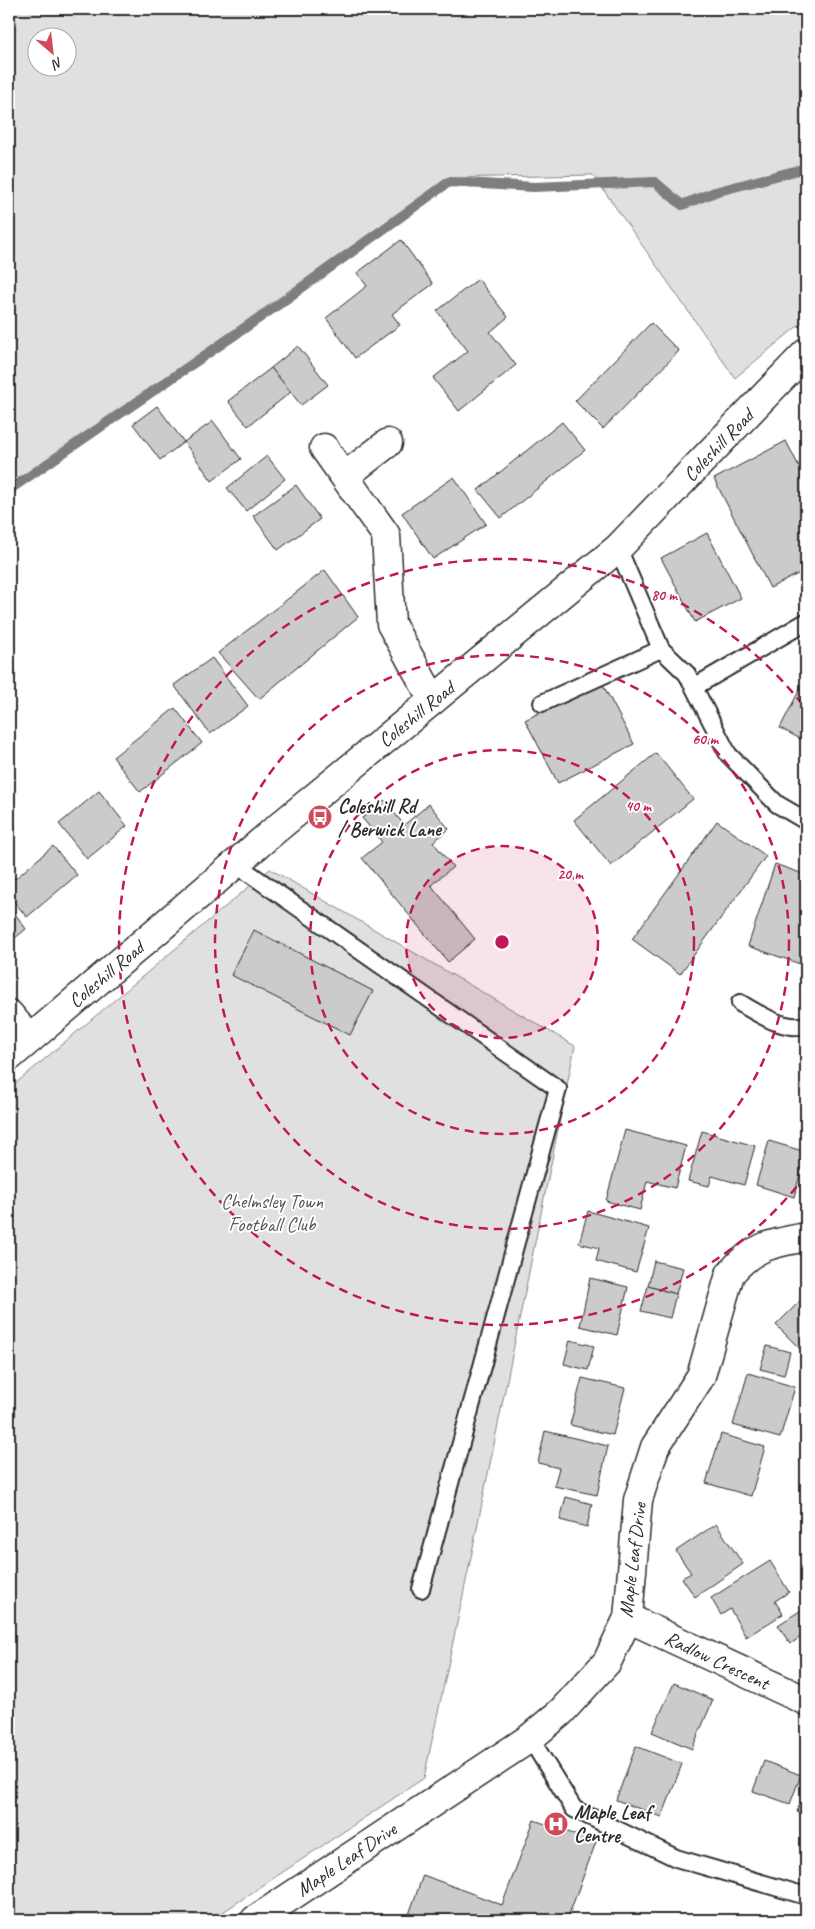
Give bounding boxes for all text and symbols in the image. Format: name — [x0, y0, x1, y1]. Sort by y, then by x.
north arrow — [28, 28, 78, 78]
text: N — [48, 53, 66, 74]
street label: Coleshill Road — [678, 402, 761, 487]
text: 80 m — [651, 586, 678, 605]
street label: Coleshill Road — [373, 674, 462, 753]
text: 60 m — [692, 730, 719, 749]
place label: Coleshill Rd / Berwick Lane — [338, 794, 443, 842]
text: 40 m — [625, 797, 652, 816]
bus stop icon: Coleshill Rd / Berwick Lane — [307, 804, 333, 830]
text: 20 m — [557, 865, 584, 884]
centre of rings — [493, 933, 511, 951]
street label: Coleshill Road — [63, 934, 152, 1013]
park label: Chelmsley Town Football Club — [221, 1189, 324, 1237]
street label: Maple Leaf Drive — [613, 1500, 652, 1619]
street label: Radlow Crescent — [661, 1625, 775, 1697]
place label: Maple Leaf Centre — [574, 1800, 655, 1848]
hospital icon: Maple Leaf Centre — [543, 1811, 569, 1837]
street label: Maple Leaf Drive — [291, 1816, 402, 1902]

